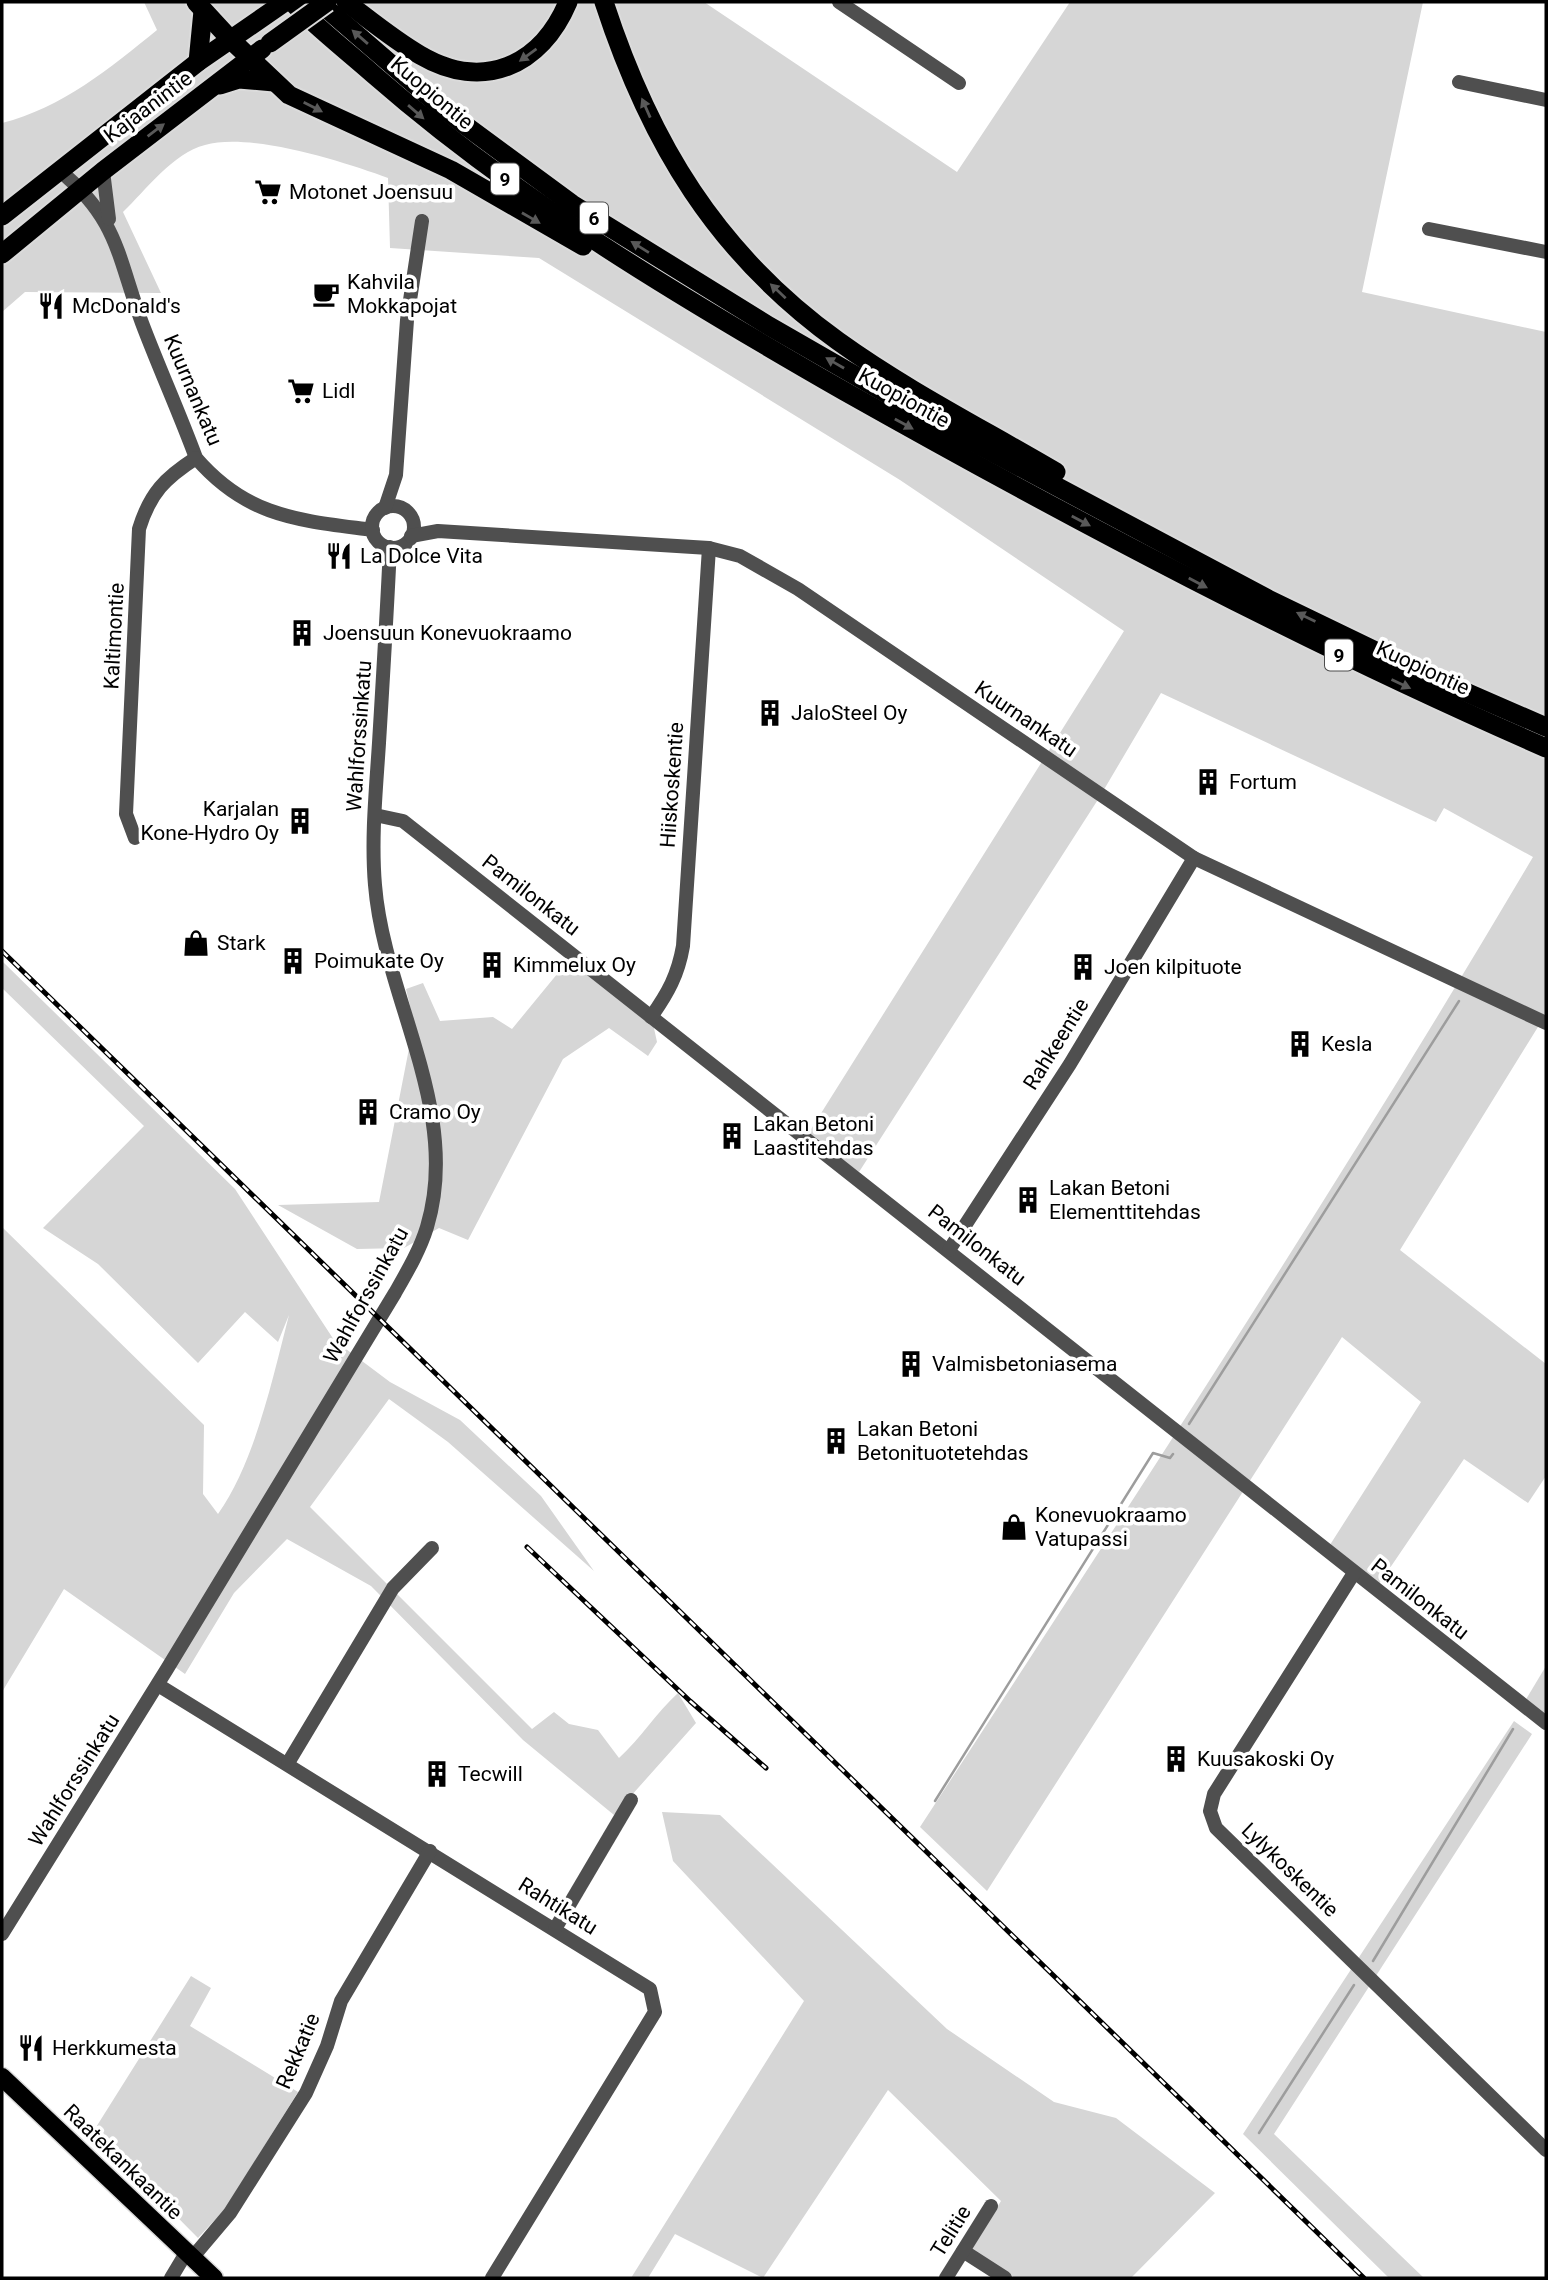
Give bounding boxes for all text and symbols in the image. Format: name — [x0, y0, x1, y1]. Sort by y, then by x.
one-way arrow — [351, 29, 369, 45]
one-way arrow — [519, 48, 537, 62]
street label: Kuopiontie — [386, 52, 478, 134]
street label: Kajaanintie — [99, 66, 197, 148]
one-way arrow — [640, 98, 651, 119]
one-way arrow — [303, 102, 323, 113]
one-way arrow — [408, 104, 425, 119]
one-way arrow — [147, 123, 165, 137]
road number: 9 — [491, 164, 519, 195]
supermarket icon: Motonet Joensuu — [253, 177, 283, 207]
place label: Motonet Joensuu — [289, 180, 453, 204]
road number: 6 — [580, 202, 608, 233]
one-way arrow — [522, 212, 541, 224]
one-way arrow — [630, 240, 649, 253]
place label: Kahvila Mokkapojat — [347, 270, 457, 318]
cafe icon: Kahvila Mokkapojat — [311, 279, 341, 309]
one-way arrow — [769, 283, 787, 299]
restaurant icon: McDonald's — [36, 291, 66, 321]
place label: McDonald's — [72, 294, 181, 318]
street label: Kuurnankatu — [159, 331, 227, 449]
one-way arrow — [826, 357, 845, 369]
street label: Kuopiontie — [854, 363, 954, 433]
supermarket icon: Lidl — [286, 376, 316, 406]
place label: Lidl — [322, 379, 355, 403]
one-way arrow — [894, 418, 914, 430]
one-way arrow — [1071, 515, 1091, 526]
restaurant icon: La Dolce Vita — [324, 541, 354, 571]
place label: La Dolce Vita — [360, 544, 483, 568]
one-way arrow — [1188, 577, 1208, 589]
street label: Kaltimontie — [99, 582, 129, 690]
one-way arrow — [1296, 612, 1316, 623]
building icon: Joensuun Konevuokraamo — [287, 618, 317, 648]
place label: Joensuun Konevuokraamo — [323, 621, 572, 645]
street label: Kuopiontie — [1373, 636, 1473, 700]
road number: 9 — [1325, 640, 1353, 670]
street label: Wahlforssinkatu — [342, 660, 376, 812]
street label: Kuurnankatu — [970, 676, 1082, 762]
one-way arrow — [1391, 679, 1412, 690]
building icon: JaloSteel Oy — [755, 698, 785, 728]
place label: JaloSteel Oy — [791, 701, 907, 725]
street label: Hiiskoskentie — [656, 721, 688, 849]
building icon: Fortum — [1193, 767, 1223, 797]
place label: Fortum — [1229, 770, 1297, 794]
place label: Karjalan Kone-Hydro Oy — [140, 797, 279, 845]
building icon: Karjalan Kone-Hydro Oy — [285, 806, 315, 836]
street label: Pamilonkatu — [477, 849, 585, 941]
shop icon: Stark — [181, 928, 211, 958]
place label: Stark — [217, 931, 266, 955]
building icon: Poimukate Oy — [278, 946, 308, 976]
place label: Poimukate Oy — [314, 949, 444, 973]
building icon: Kimmelux Oy — [477, 950, 507, 980]
building icon: Joen kilpituote — [1068, 952, 1098, 982]
place label: Kimmelux Oy — [513, 953, 636, 977]
place label: Joen kilpituote — [1104, 955, 1242, 979]
street label: Rahkeentie — [1018, 994, 1094, 1094]
building icon: Kesla — [1285, 1029, 1315, 1059]
place label: Kesla — [1321, 1032, 1372, 1056]
building icon: Cramo Oy — [353, 1097, 383, 1127]
place label: Cramo Oy — [389, 1100, 481, 1124]
place label: Lakan Betoni Laastitehdas — [753, 1112, 874, 1160]
building icon: Lakan Betoni Laastitehdas — [717, 1121, 747, 1151]
place label: Lakan Betoni Elementtitehdas — [1049, 1176, 1201, 1224]
building icon: Lakan Betoni Elementtitehdas — [1013, 1185, 1043, 1215]
street label: Pamilonkatu — [923, 1199, 1031, 1291]
street label: Wahlforssinkatu — [319, 1223, 413, 1367]
building icon: Valmisbetoniasema — [896, 1349, 926, 1379]
place label: Valmisbetoniasema — [932, 1352, 1117, 1376]
place label: Lakan Betoni Betonituotetehdas — [857, 1417, 1029, 1465]
building icon: Lakan Betoni Betonituotetehdas — [821, 1426, 851, 1456]
place label: Konevuokraamo Vatupassi — [1035, 1503, 1187, 1551]
shop icon: Konevuokraamo Vatupassi — [999, 1512, 1029, 1542]
street label: Pamilonkatu — [1366, 1553, 1474, 1645]
street label: Wahlforssinkatu — [24, 1709, 124, 1851]
building icon: Kuusakoski Oy — [1161, 1744, 1191, 1774]
place label: Kuusakoski Oy — [1197, 1747, 1334, 1771]
building icon: Tecwill — [422, 1759, 452, 1789]
place label: Tecwill — [458, 1762, 523, 1786]
street label: Lylykoskentie — [1237, 1818, 1343, 1922]
street label: Rahtikatu — [514, 1872, 602, 1940]
street label: Rekkatie — [271, 2010, 325, 2092]
restaurant icon: Herkkumesta — [16, 2033, 46, 2063]
place label: Herkkumesta — [52, 2036, 177, 2060]
street label: Raatekankaantie — [59, 2099, 187, 2225]
street label: Telitie — [926, 2201, 976, 2261]

